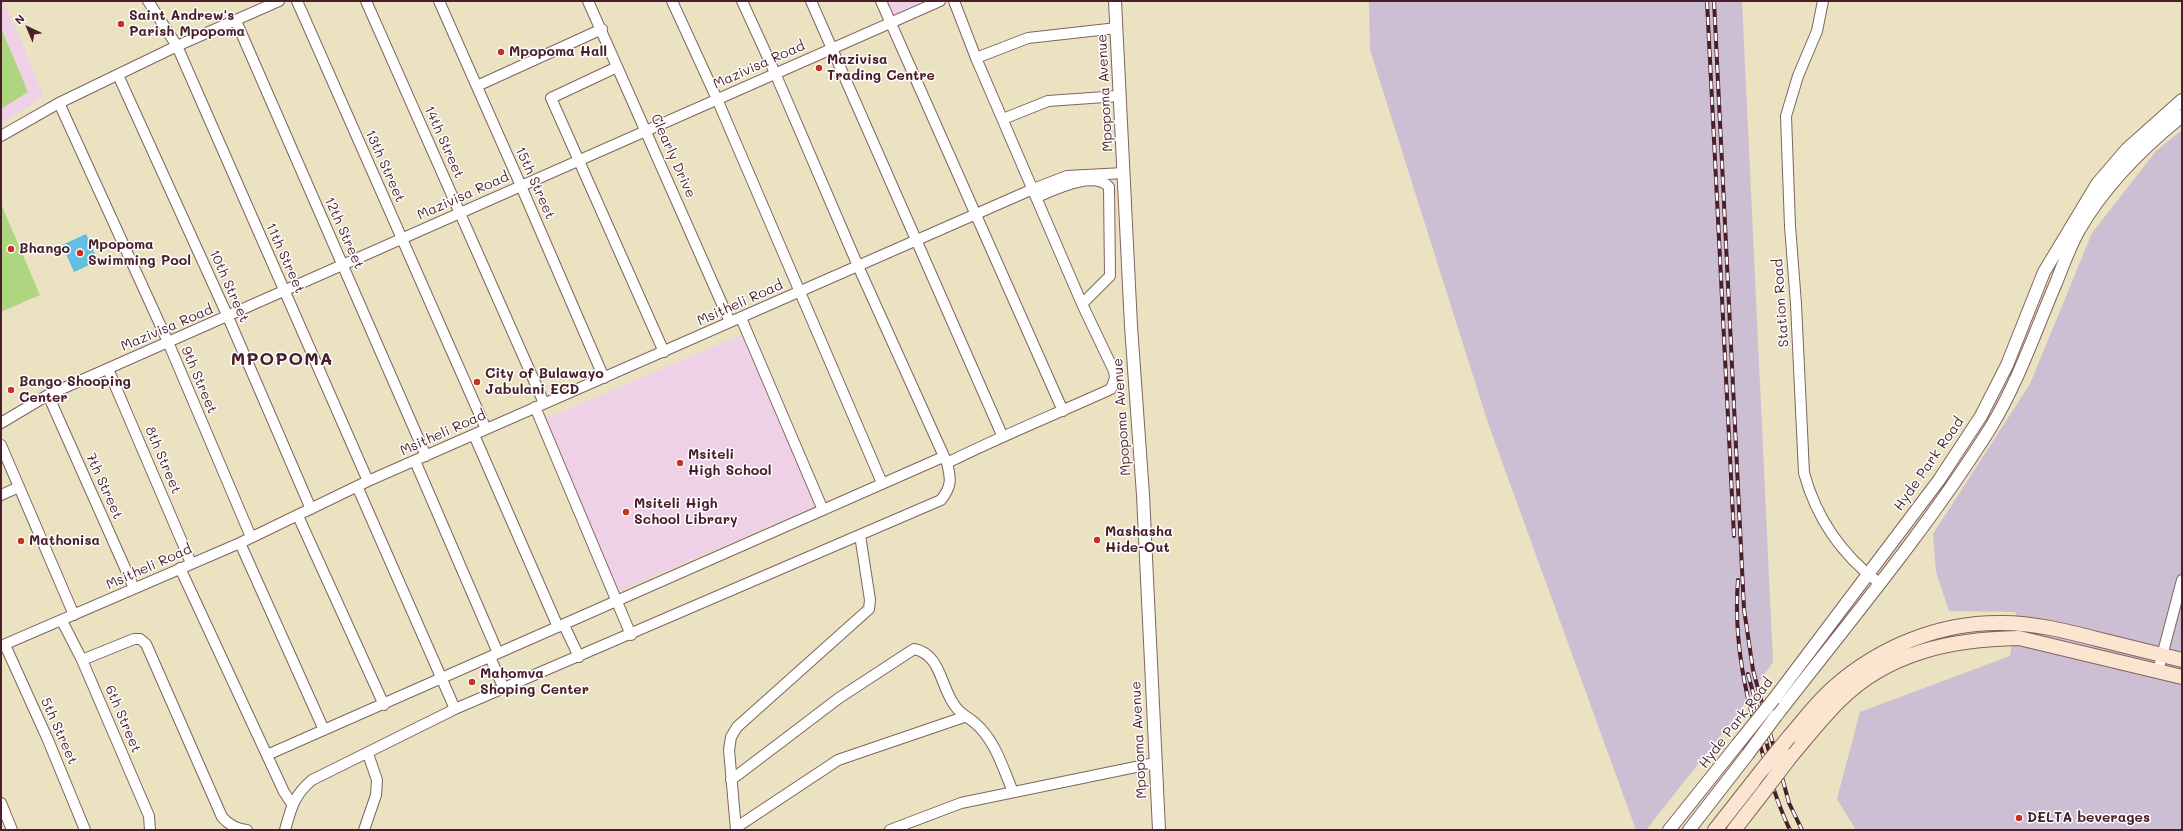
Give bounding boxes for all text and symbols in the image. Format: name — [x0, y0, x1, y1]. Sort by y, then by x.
north arrow — [8, 8, 48, 48]
place label: Saint Andrew's Parish Mpopoma — [129, 8, 245, 40]
text: N — [11, 11, 28, 27]
marker: Saint Andrew's Parish Mpopoma — [116, 19, 126, 29]
street label: Mpopoma Avenue — [1094, 34, 1116, 152]
street label: Mazivisa Road — [711, 37, 807, 93]
place label: Mpopoma Hall — [509, 44, 607, 60]
marker: Mpopoma Hall — [496, 47, 506, 57]
place label: Mazivisa Trading Centre — [827, 52, 935, 84]
marker: Mazivisa Trading Centre — [814, 63, 824, 73]
street label: 14th Street — [421, 103, 467, 181]
street label: Clearly Drive — [647, 111, 699, 201]
street label: 13th Street — [362, 127, 408, 205]
street label: 15th Street — [512, 144, 558, 222]
street label: Mazivisa Road — [415, 168, 511, 224]
street label: 12th Street — [321, 194, 367, 272]
street label: 11th Street — [262, 220, 308, 296]
place label: Mpopoma Swimming Pool — [88, 237, 191, 270]
place label: Bhango — [19, 241, 70, 257]
marker: Bhango — [6, 244, 16, 254]
street label: 10th Street — [205, 247, 253, 325]
marker: Mpopoma Swimming Pool — [75, 248, 85, 258]
street label: Station Road — [1770, 258, 1792, 348]
street label: Msitheli Road — [695, 277, 785, 329]
street label: Mazivisa Road — [118, 301, 216, 355]
street label: 9th Street — [177, 344, 221, 416]
district label: MPOPOMA — [231, 348, 333, 370]
street label: Mpopoma Avenue — [1110, 358, 1134, 476]
place label: City of Bulawayo Jabulani ECD — [485, 366, 604, 398]
place label: Bango Shooping Center — [19, 374, 131, 406]
marker: City of Bulawayo Jabulani ECD — [472, 377, 482, 387]
marker: Bango Shooping Center — [6, 385, 16, 395]
street label: Msitheli Road — [398, 407, 488, 459]
street label: Hyde Park Road — [1890, 414, 1968, 514]
street label: 8th Street — [141, 424, 185, 496]
place label: Msiteli High School — [688, 447, 772, 480]
street label: 7th Street — [82, 450, 126, 522]
marker: Msiteli High School — [675, 458, 685, 468]
place label: Msiteli High School Library — [634, 496, 738, 528]
marker: Msiteli High School Library — [621, 507, 631, 517]
place label: Mashasha Hide-Out — [1105, 524, 1172, 556]
place label: Mathonisa — [29, 533, 100, 549]
marker: Mashasha Hide-Out — [1092, 535, 1102, 545]
marker: Mathonisa — [16, 536, 26, 546]
street label: Msitheli Road — [104, 541, 194, 593]
place label: Mahomva Shoping Center — [480, 666, 589, 698]
street label: Hyde Park Road — [1695, 674, 1777, 772]
marker: Mahomva Shoping Center — [467, 677, 477, 687]
street label: Mpopoma Avenue — [1128, 681, 1150, 799]
street label: 6th Street — [101, 683, 145, 755]
street label: 5th Street — [37, 695, 81, 767]
place label: DELTA beverages — [2027, 810, 2150, 826]
marker: DELTA beverages — [2014, 813, 2024, 823]

